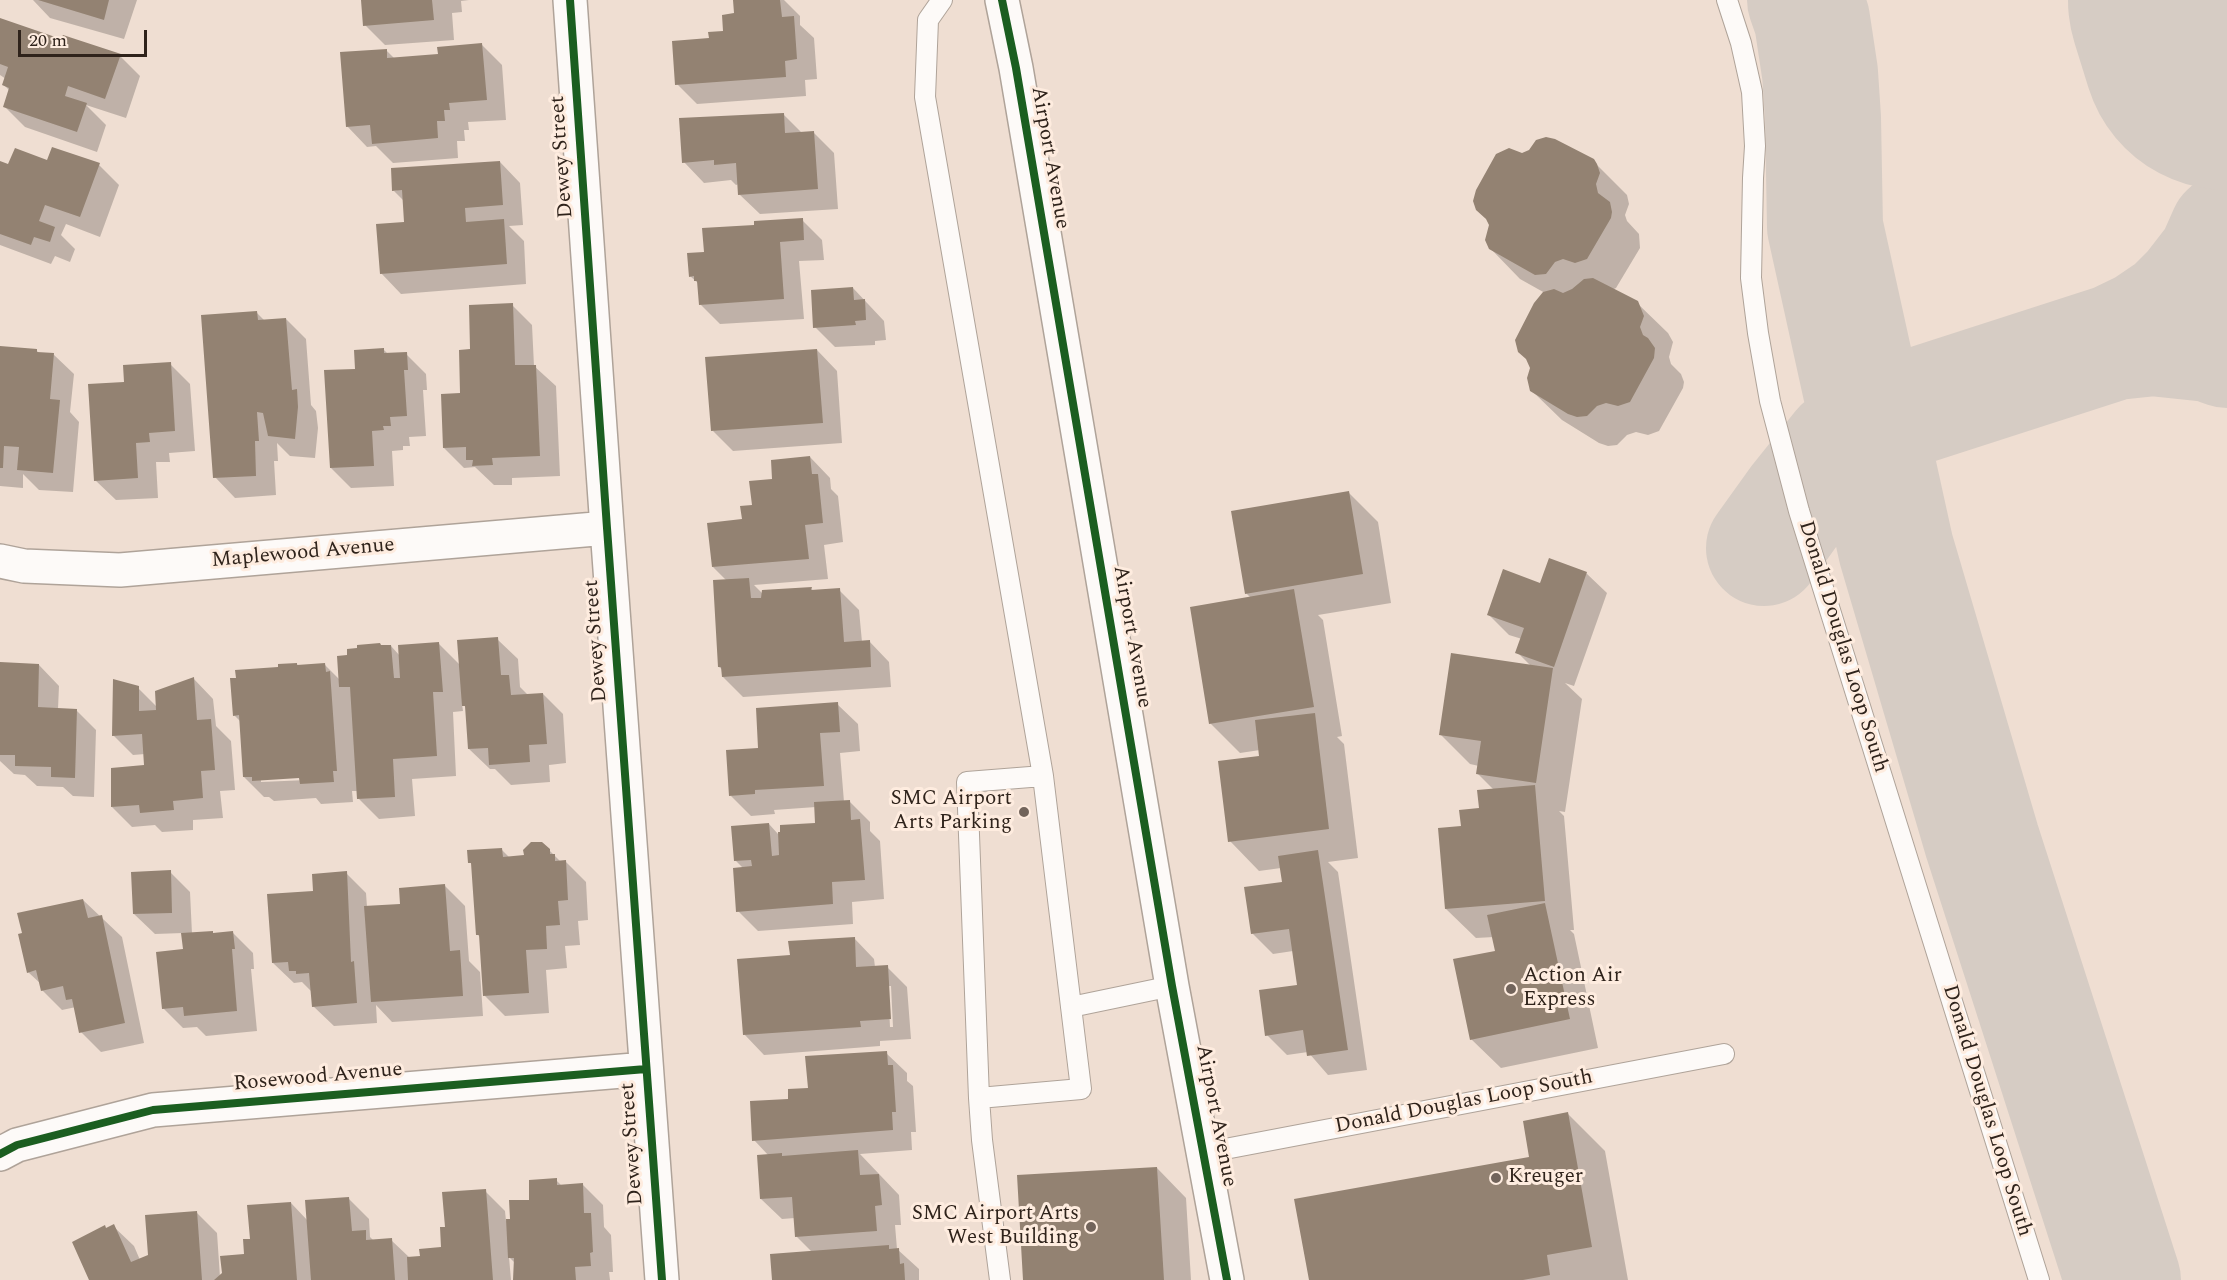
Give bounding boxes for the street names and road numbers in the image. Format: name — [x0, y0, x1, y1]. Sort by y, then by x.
street label: Airport Avenue — [1024, 85, 1074, 231]
street label: Dewey Street — [546, 95, 580, 219]
street label: Donald Douglas Loop South — [1792, 518, 1892, 776]
street label: Maplewood Avenue — [210, 533, 396, 575]
street label: Airport Avenue — [1106, 564, 1156, 710]
street label: Dewey Street — [580, 579, 614, 703]
street label: Donald Douglas Loop South — [1936, 982, 2036, 1240]
street label: Airport Avenue — [1189, 1043, 1241, 1189]
street label: Rosewood Avenue — [232, 1058, 404, 1098]
street label: Donald Douglas Loop South — [1333, 1066, 1595, 1140]
street label: Dewey Street — [616, 1082, 650, 1206]

